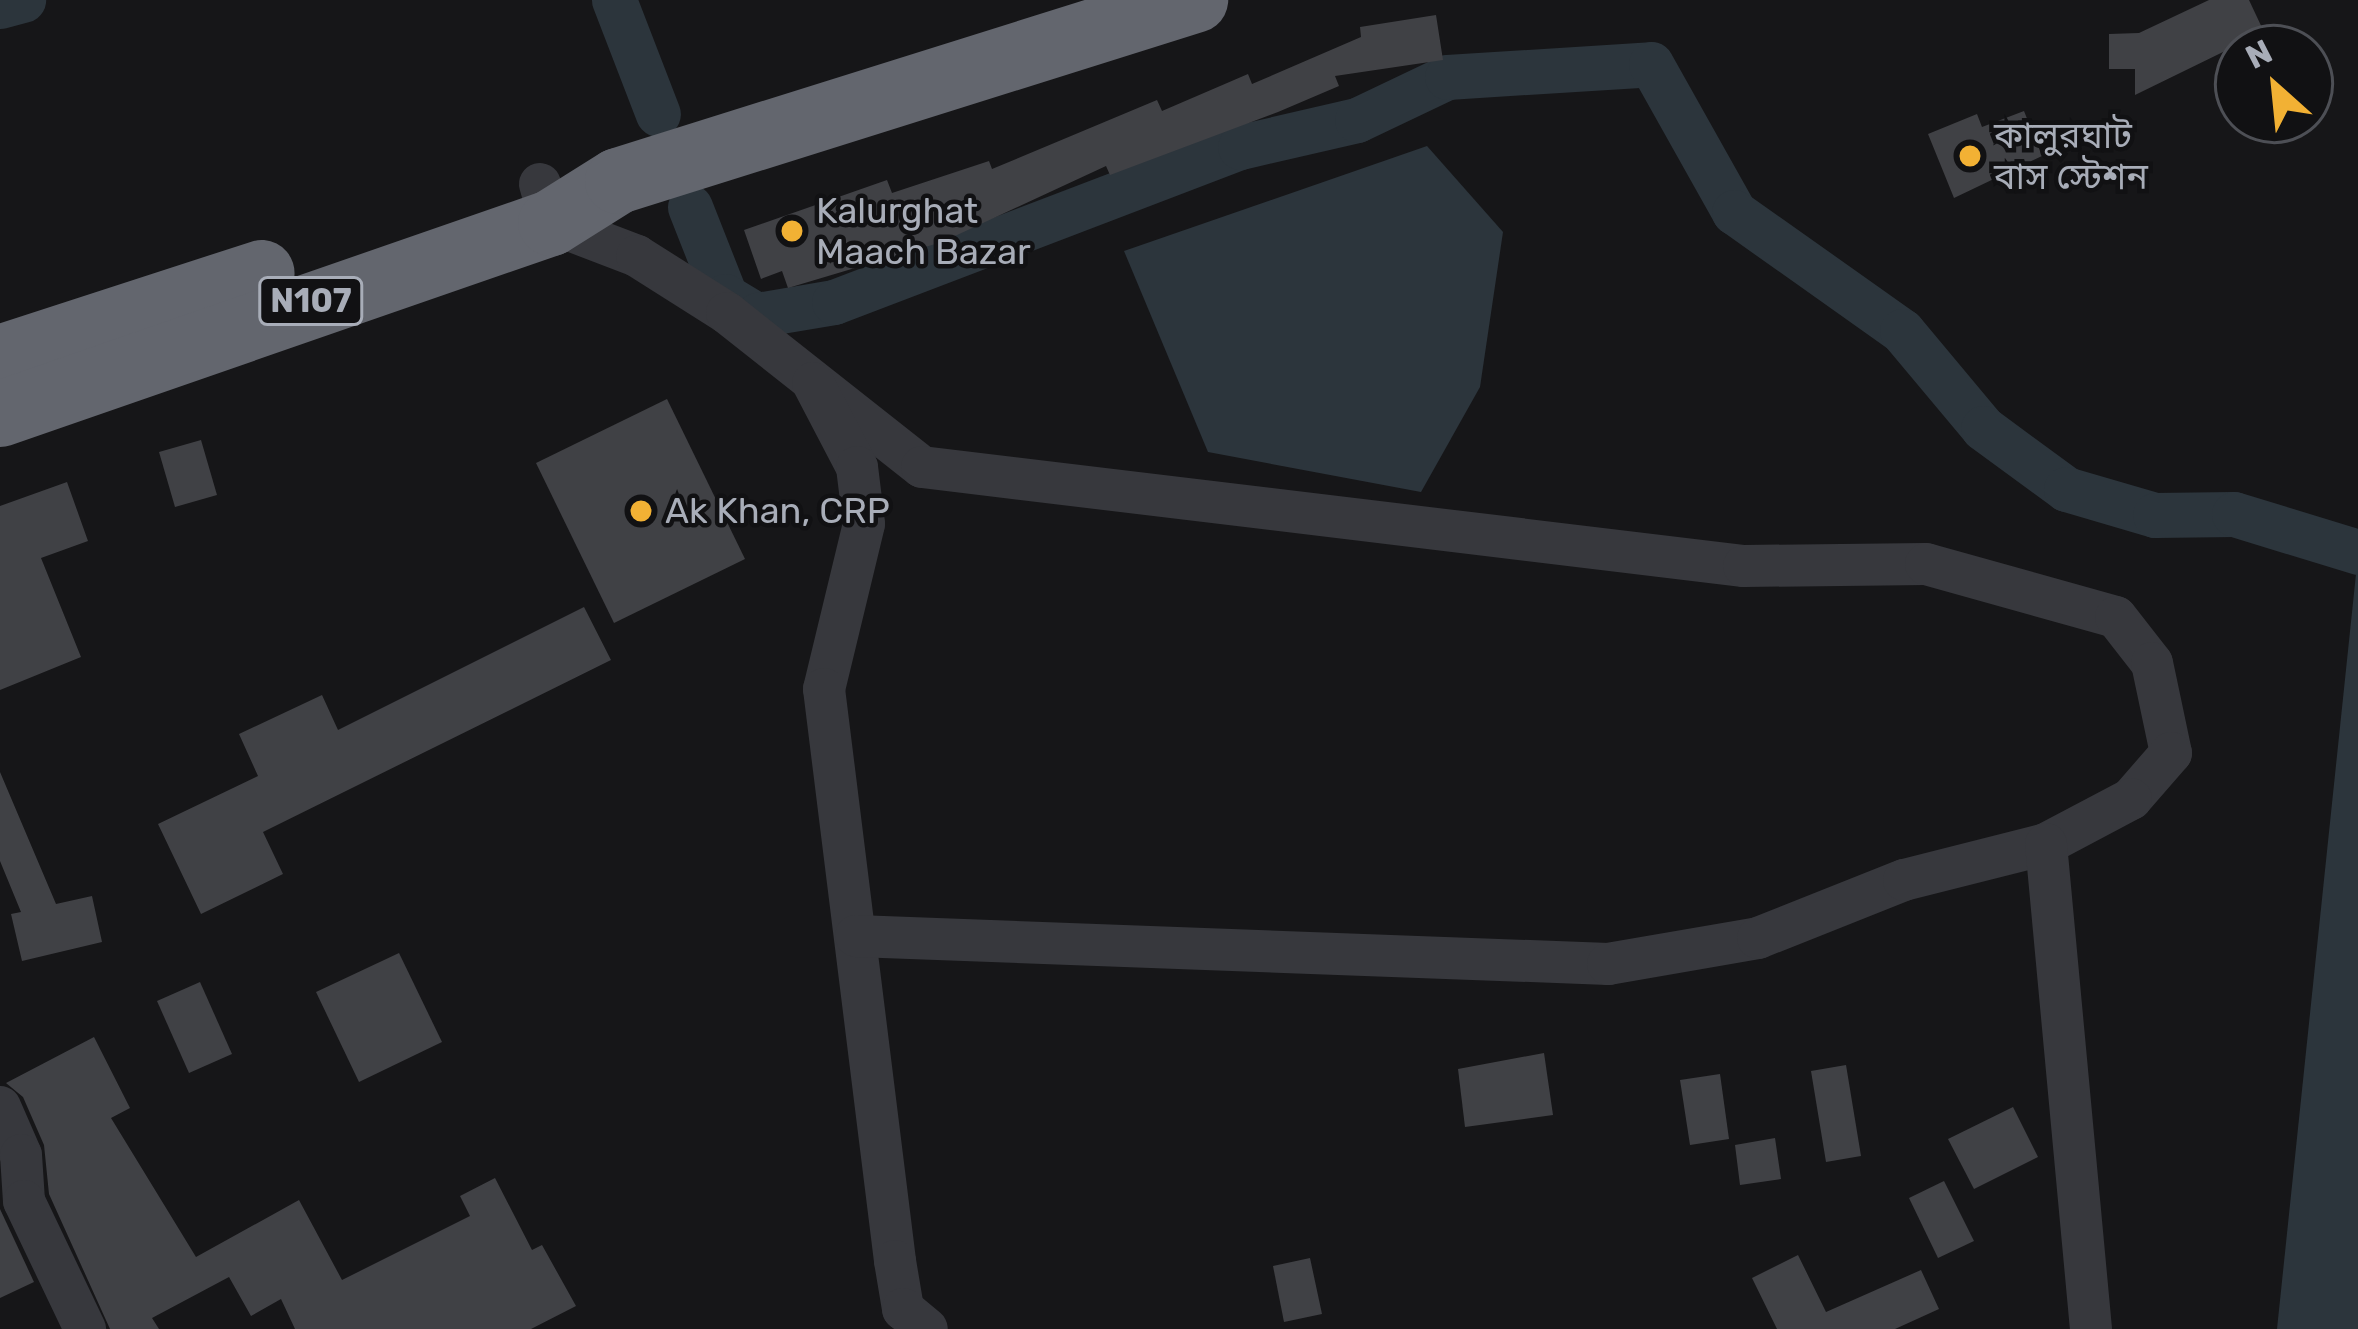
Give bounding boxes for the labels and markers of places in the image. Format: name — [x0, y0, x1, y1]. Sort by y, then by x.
place label: কালুরঘাট বাস স্টেশন — [1994, 113, 2148, 198]
marker: কালুরঘাট বাস স্টেশন — [1957, 143, 1983, 169]
place label: Kalurghat Maach Bazar — [816, 188, 1031, 273]
marker: Kalurghat Maach Bazar — [779, 218, 805, 244]
place label: Ak Khan, CRP — [665, 489, 890, 533]
marker: Ak Khan, CRP — [628, 498, 654, 524]

